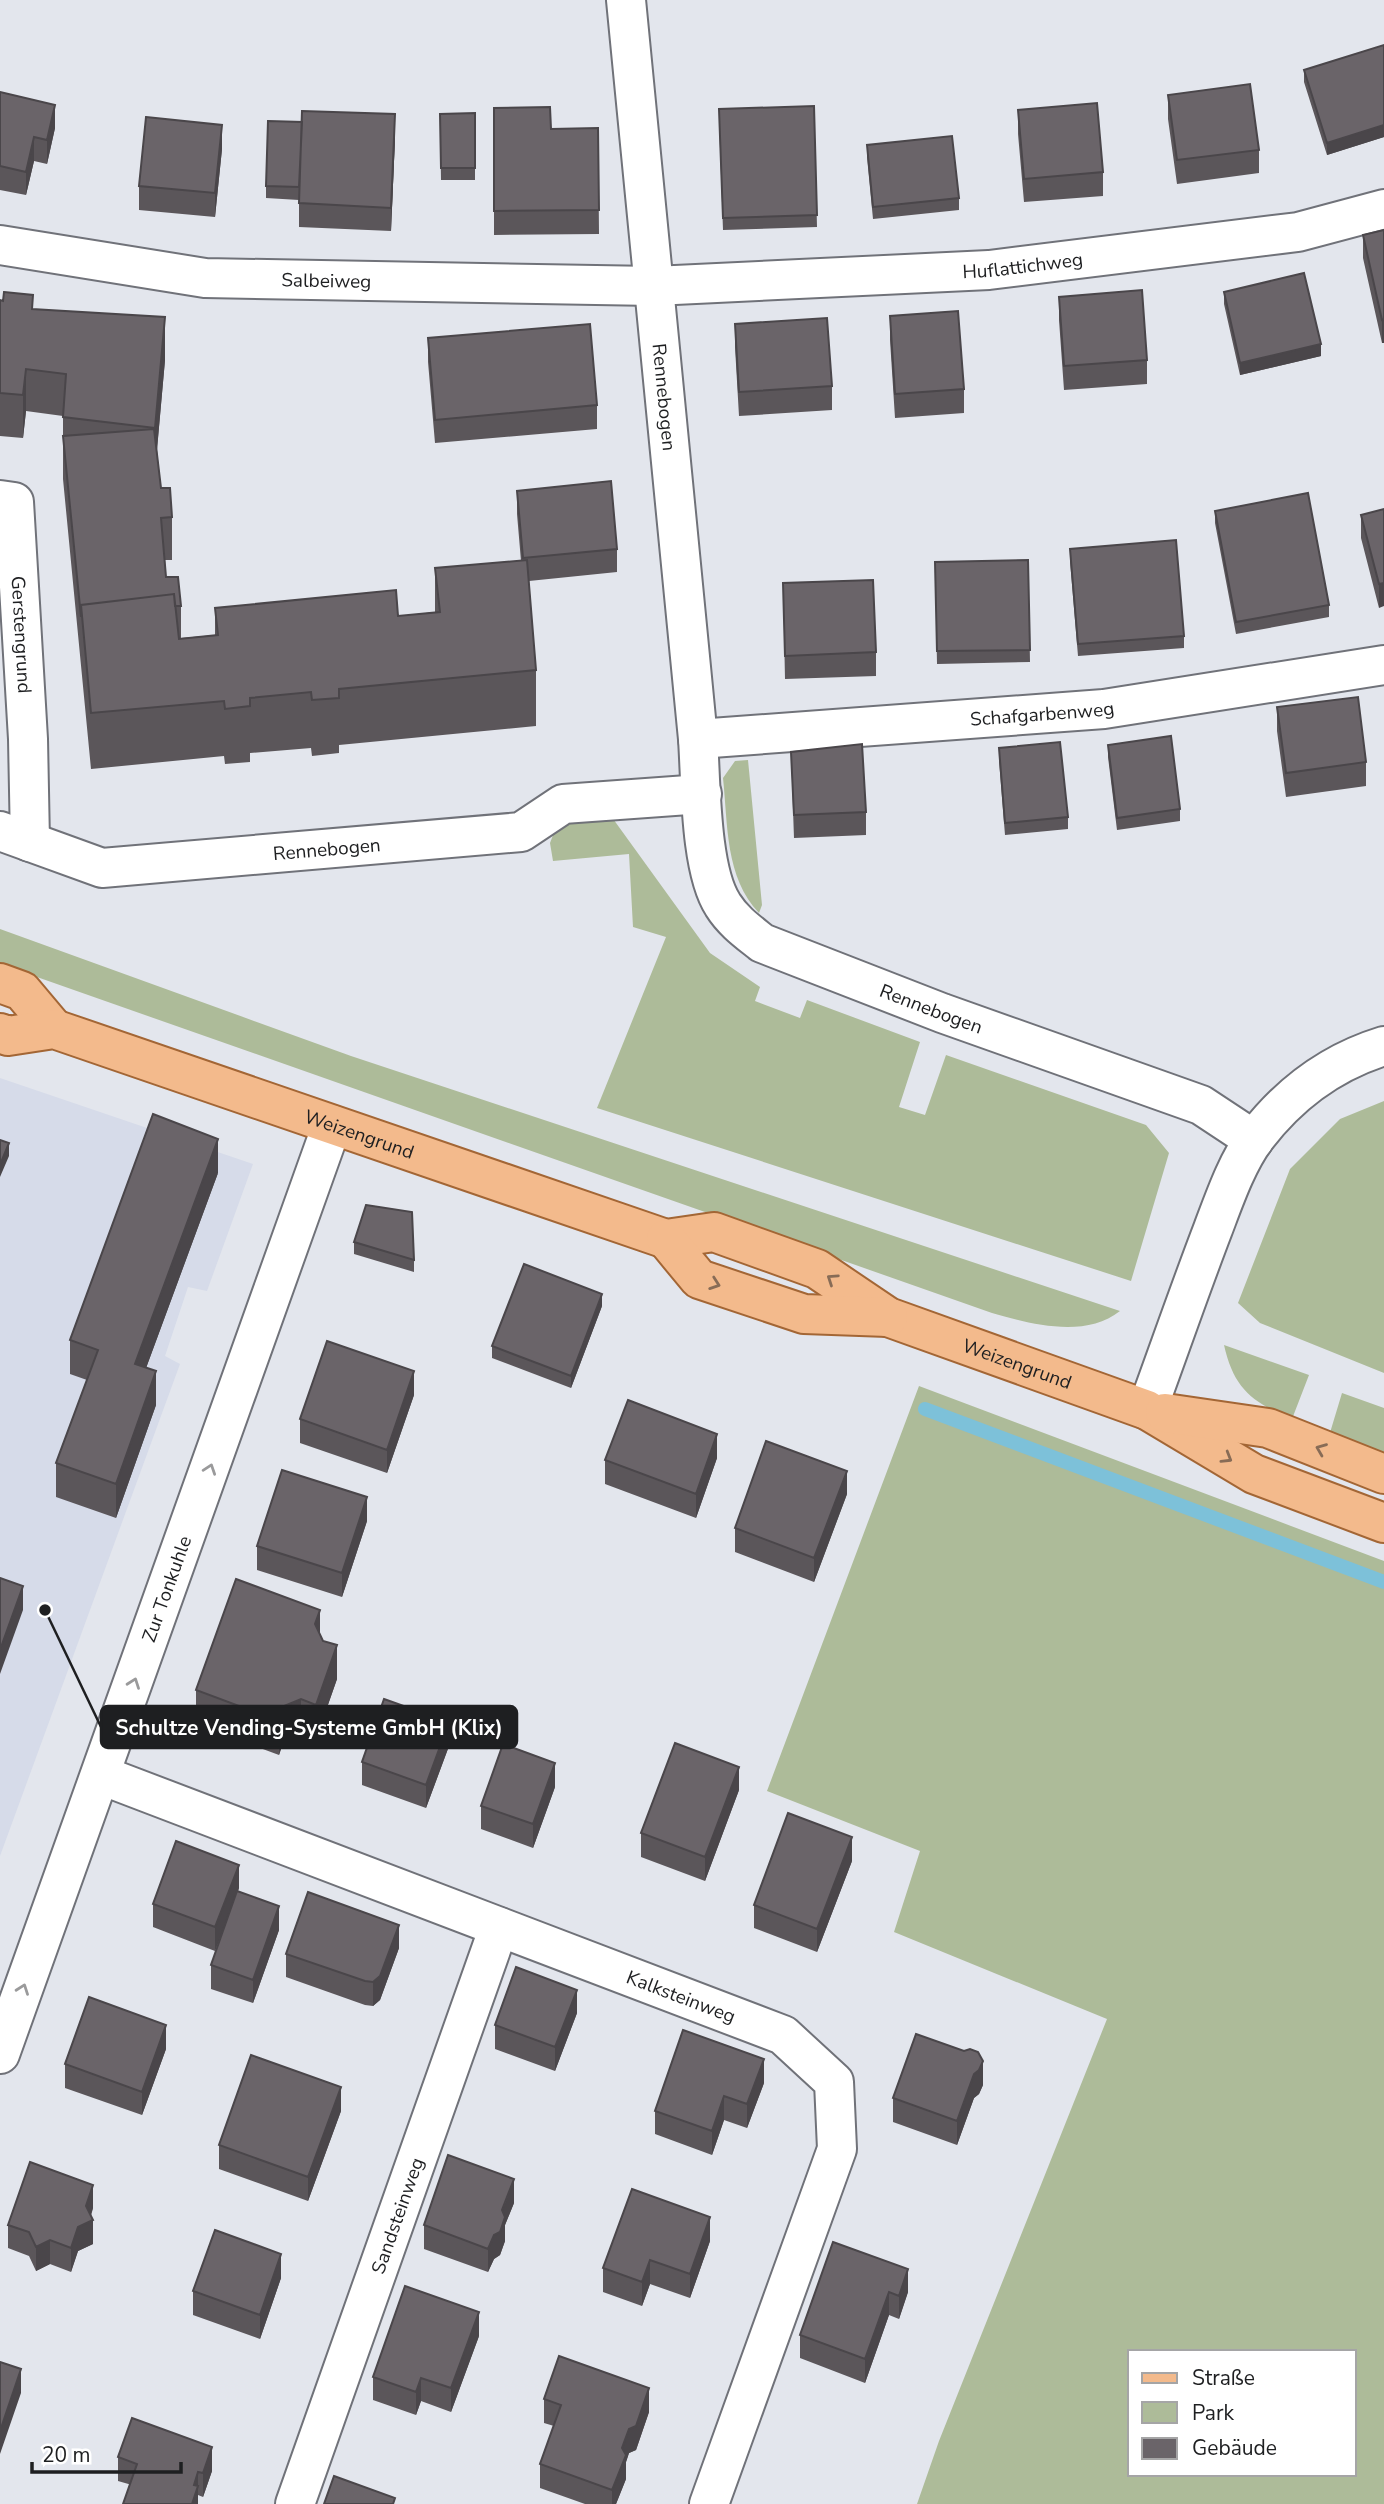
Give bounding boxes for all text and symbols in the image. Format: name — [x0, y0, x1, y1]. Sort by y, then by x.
street label: Huflattichweg — [962, 247, 1085, 285]
street label: Salbeiweg — [281, 267, 372, 295]
street label: Rennebogen — [646, 342, 682, 452]
street label: Gerstengrund — [4, 575, 37, 694]
street label: Schafgarbenweg — [969, 696, 1116, 733]
street label: Rennebogen — [272, 832, 382, 867]
street label: Rennebogen — [876, 978, 986, 1040]
street label: Weizengrund — [301, 1104, 417, 1166]
one-way arrow — [826, 1274, 839, 1287]
one-way arrow — [708, 1276, 721, 1290]
street label: Weizengrund — [959, 1333, 1075, 1396]
one-way arrow — [1315, 1443, 1327, 1457]
one-way arrow — [1220, 1450, 1233, 1463]
one-way arrow — [202, 1463, 216, 1475]
street label: Zur Tonkuhle — [136, 1532, 198, 1646]
one-way arrow — [126, 1678, 140, 1690]
callout: Schultze Vending-Systeme GmbH (Klix) — [101, 1706, 517, 1748]
text: Schultze Vending-Systeme GmbH (Klix) — [115, 1714, 503, 1742]
street label: Kalksteinweg — [623, 1965, 739, 2030]
one-way arrow — [15, 1984, 29, 1996]
street label: Sandsteinweg — [365, 2154, 430, 2277]
legend — [1128, 2350, 1356, 2476]
text: Straße — [1192, 2364, 1255, 2392]
text: Park — [1192, 2399, 1234, 2427]
scale bar — [32, 2430, 180, 2474]
text: Gebäude — [1192, 2434, 1277, 2462]
text: 20 m — [42, 2441, 91, 2469]

